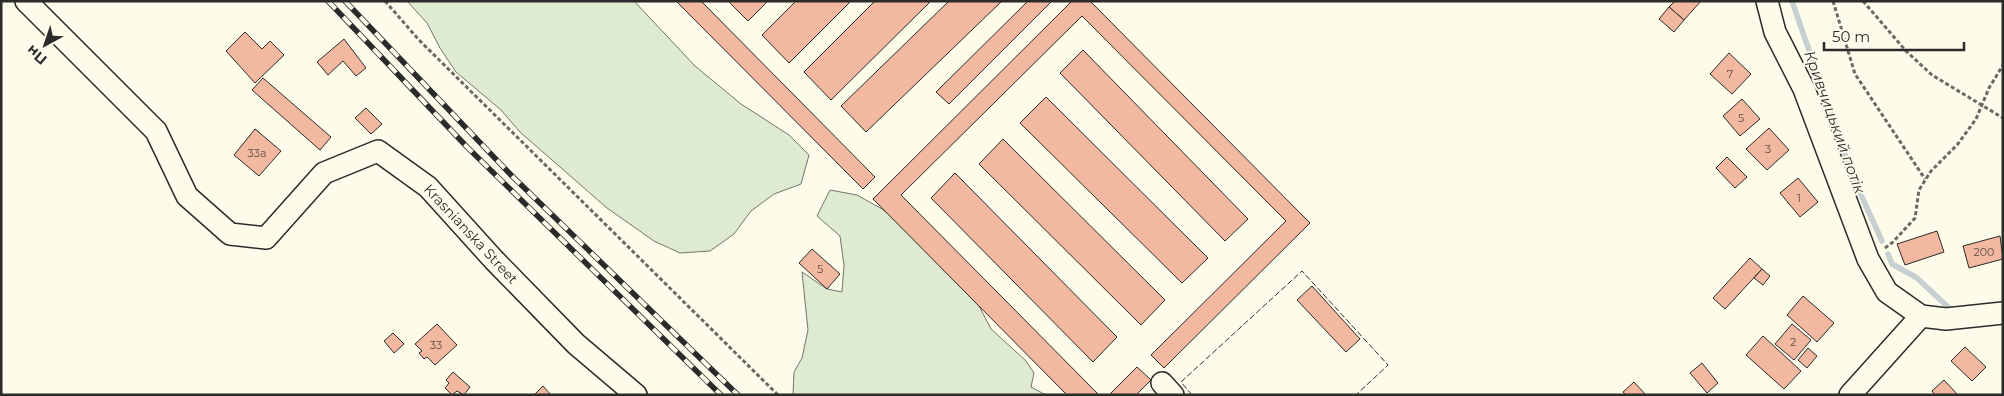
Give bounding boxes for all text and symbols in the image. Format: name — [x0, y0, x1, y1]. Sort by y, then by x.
north arrow — [20, 20, 70, 70]
scale bar — [1824, 20, 1964, 52]
text: 50 m — [1832, 27, 1870, 46]
text: Пн — [23, 41, 51, 69]
water label: Кривчицький потік — [1800, 48, 1870, 197]
house number: 7 — [1727, 67, 1733, 81]
house number: 5 — [1738, 111, 1744, 125]
house number: 3 — [1765, 142, 1771, 156]
house number: 33а — [248, 146, 266, 160]
street label: Krasnianska Street — [420, 180, 522, 288]
house number: 1 — [1797, 191, 1801, 205]
house number: 200 — [1974, 245, 1994, 259]
house number: 5 — [817, 262, 823, 276]
house number: 2 — [1790, 335, 1796, 349]
house number: 33 — [430, 338, 442, 352]

